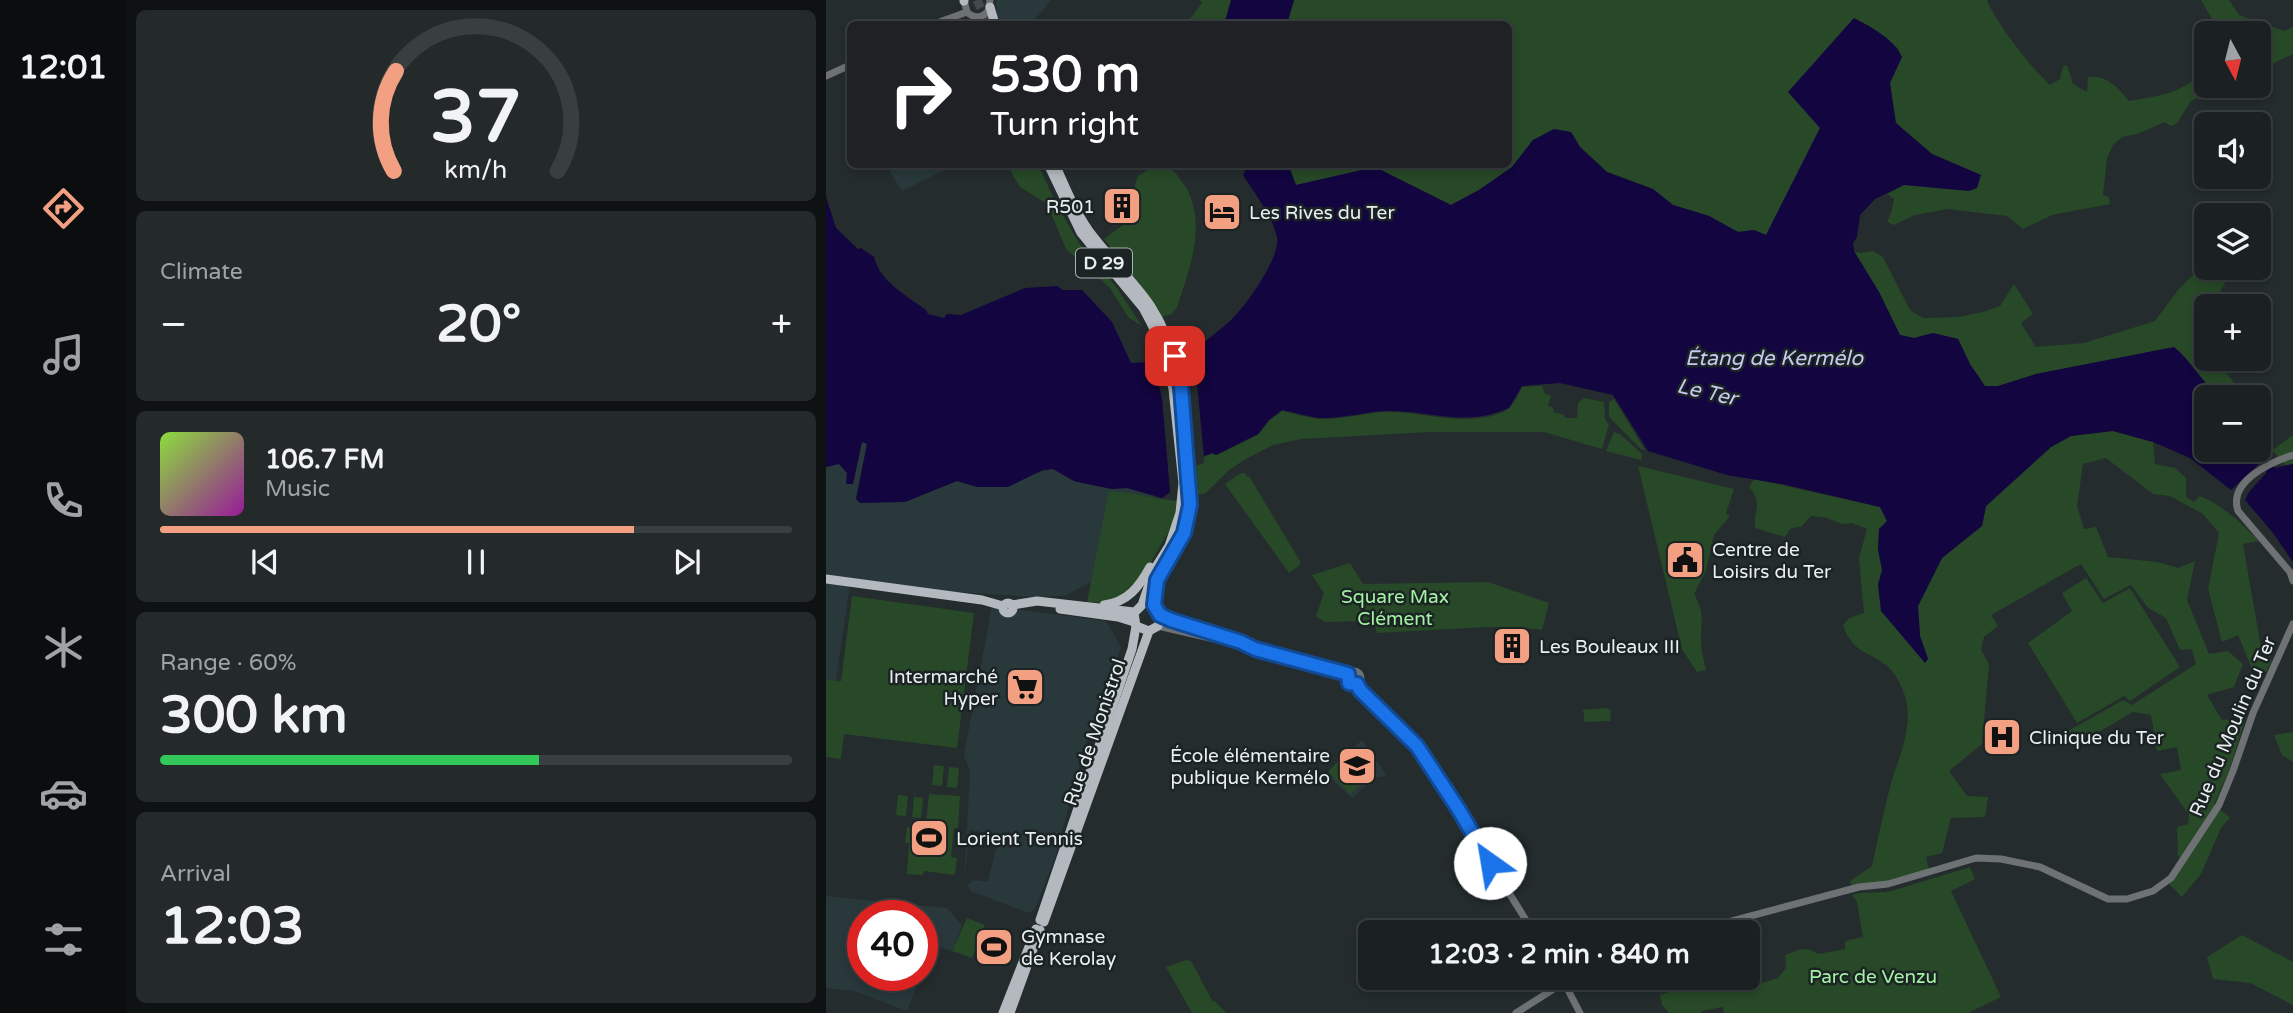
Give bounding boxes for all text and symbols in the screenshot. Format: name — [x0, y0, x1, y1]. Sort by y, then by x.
north arrow — [2194, 21, 2272, 98]
map controls — [2194, 21, 2271, 462]
text: 530 m — [990, 46, 1140, 105]
text: 12:01 — [19, 49, 107, 87]
icon: right — [875, 49, 966, 140]
text: 37 — [430, 75, 522, 163]
text: Turn right — [990, 106, 1139, 144]
button: sound — [2194, 112, 2271, 189]
text: km/h — [445, 155, 507, 185]
icon: directions — [39, 184, 88, 233]
building icon: R501 — [1101, 185, 1143, 227]
hotel icon: Les Rives du Ter — [1201, 191, 1243, 233]
place label: R501 — [1046, 196, 1095, 218]
place label: Les Rives du Ter — [1249, 202, 1395, 224]
button: layers — [2194, 203, 2271, 280]
road number: D 29 — [1076, 248, 1132, 278]
text: Climate — [160, 258, 243, 286]
text: 20° — [436, 293, 521, 356]
button: + — [2194, 294, 2271, 371]
text: − — [160, 302, 187, 348]
text: + — [771, 302, 792, 348]
pin — [1145, 326, 1205, 386]
icon: music — [39, 330, 88, 379]
icon: arrive — [1156, 337, 1194, 375]
water label: Étang de Kermélo — [1685, 346, 1864, 371]
water label: Le Ter — [1674, 373, 1742, 412]
button: − — [2194, 385, 2271, 462]
text: 106.7 FM — [265, 444, 385, 475]
text: Music — [265, 475, 330, 503]
icon: phone — [39, 476, 88, 525]
public building icon: Centre de Loisirs du Ter — [1664, 539, 1706, 581]
place label: Centre de Loisirs du Ter — [1712, 539, 1832, 583]
icon: previous — [246, 543, 284, 581]
icon: pause — [457, 543, 495, 581]
icon: next — [668, 543, 706, 581]
park label: Square Max Clément — [1341, 586, 1449, 630]
icon: climate — [39, 623, 88, 672]
building icon: Les Bouleaux III — [1491, 625, 1533, 667]
street label: Rue du Moulin du Ter — [2185, 632, 2281, 820]
place label: Les Bouleaux III — [1539, 636, 1680, 658]
text: Range · 60% — [160, 649, 296, 677]
street label: Rue de Monistrol — [1059, 656, 1130, 809]
place label: Intermarché Hyper — [889, 666, 999, 710]
supermarket icon: Intermarché Hyper — [1004, 666, 1046, 708]
text: 300 km — [160, 684, 348, 747]
hospital icon: Clinique du Ter — [1981, 716, 2023, 758]
place label: Clinique du Ter — [2029, 727, 2165, 749]
place label: École élémentaire publique Kermélo — [1170, 745, 1330, 789]
school or university icon: École élémentaire publique Kermélo — [1336, 745, 1378, 787]
icon: car — [39, 769, 88, 818]
sports icon: Lorient Tennis — [908, 817, 950, 859]
position arrow — [1453, 826, 1527, 900]
place label: Lorient Tennis — [956, 828, 1083, 850]
text: Arrival — [160, 860, 231, 888]
text: 12:03 — [160, 895, 304, 958]
speed limit sign: 40 — [847, 900, 938, 991]
icon: filters — [39, 915, 88, 964]
sports icon: Gymnase de Kerolay — [973, 926, 1015, 968]
place label: Gymnase de Kerolay — [1021, 926, 1116, 970]
text: 12:03 · 2 min · 840 m — [1428, 939, 1690, 970]
park label: Parc de Venzu — [1809, 966, 1937, 988]

